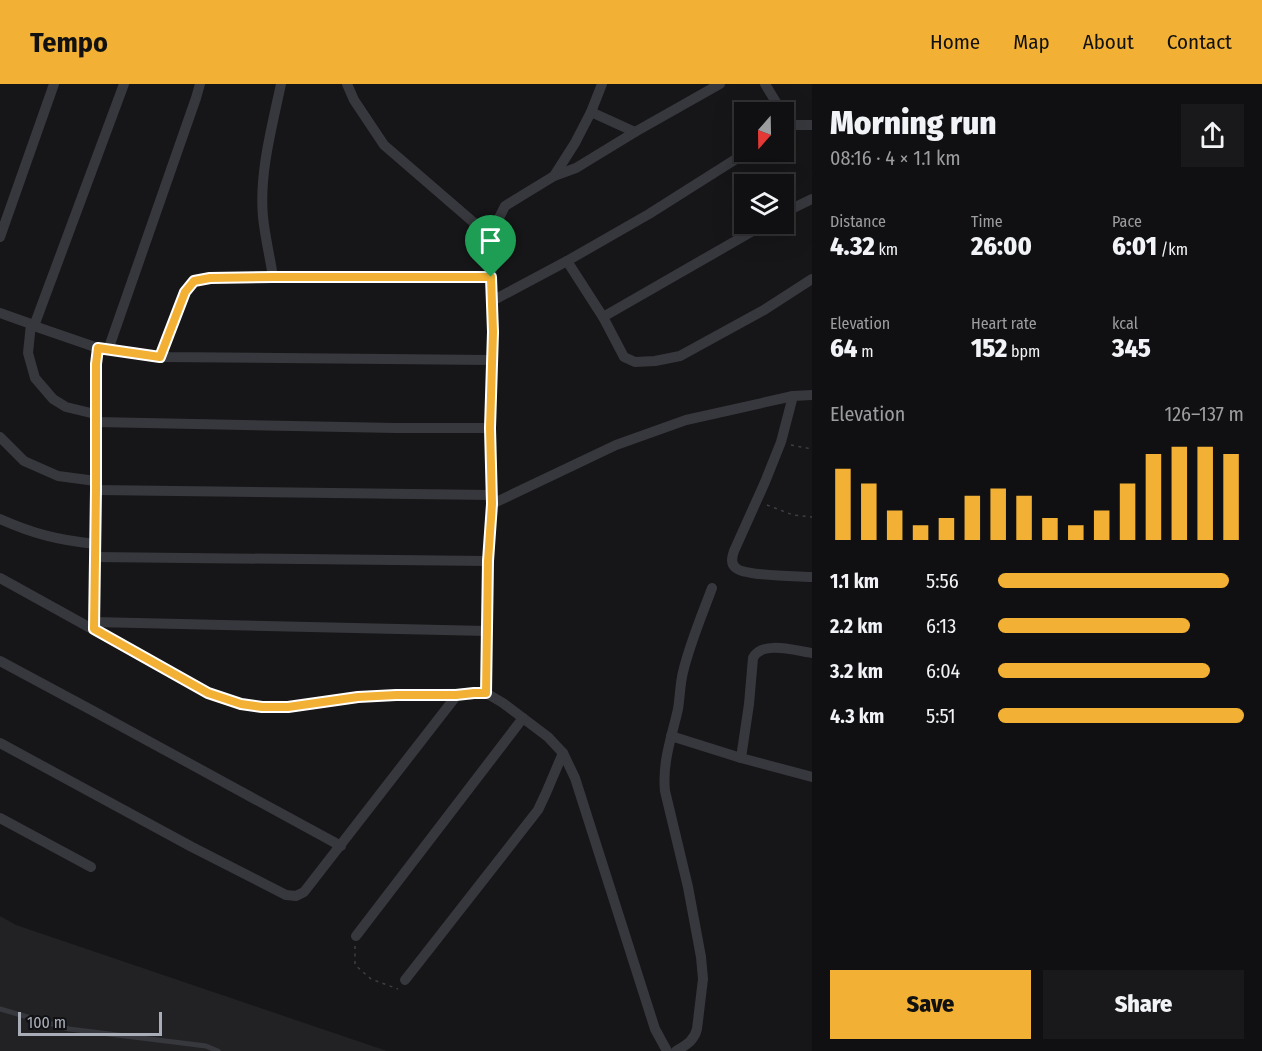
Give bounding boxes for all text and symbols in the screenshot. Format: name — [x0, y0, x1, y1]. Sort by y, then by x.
text: Tempo — [30, 26, 108, 59]
text: Home — [930, 29, 980, 55]
text: Map — [1013, 29, 1050, 55]
text: About — [1083, 29, 1134, 55]
text: Contact — [1167, 29, 1232, 55]
north arrow — [734, 102, 794, 162]
map controls — [734, 102, 794, 234]
text: Morning run — [830, 103, 997, 143]
button: share — [1181, 104, 1244, 167]
text: 08:16 · 4 × 1.1 km — [830, 146, 961, 170]
button: layers — [734, 174, 794, 234]
text: Distance — [830, 212, 886, 231]
text: Time — [971, 212, 1003, 231]
text: Pace — [1112, 212, 1142, 231]
pin — [465, 215, 516, 277]
icon: arrive — [474, 224, 507, 257]
text: 4.32 — [830, 231, 875, 262]
text: 26:00 — [971, 231, 1032, 262]
text: 6:01 — [1112, 231, 1157, 262]
text: km — [875, 240, 898, 259]
text: /km — [1157, 240, 1188, 259]
text: Elevation — [830, 314, 890, 333]
text: Heart rate — [971, 314, 1037, 333]
text: kcal — [1112, 314, 1138, 333]
text: 64 — [830, 333, 857, 364]
text: 152 — [971, 333, 1007, 364]
text: 345 — [1112, 333, 1151, 364]
text: m — [857, 342, 874, 361]
text: bpm — [1007, 342, 1040, 361]
text: Elevation — [830, 402, 905, 426]
text: 126–137 m — [1164, 402, 1244, 426]
text: 1.1 km — [830, 569, 879, 593]
text: 5:56 — [926, 569, 959, 593]
text: 2.2 km — [830, 614, 883, 638]
text: 6:13 — [926, 614, 956, 638]
text: 3.2 km — [830, 659, 883, 683]
text: 6:04 — [926, 659, 960, 683]
text: 4.3 km — [830, 704, 884, 728]
text: 5:51 — [926, 704, 956, 728]
button: Save — [830, 970, 1031, 1039]
button: Share — [1043, 970, 1244, 1039]
scale bar — [18, 1009, 162, 1036]
text: 100 m — [27, 1013, 66, 1032]

